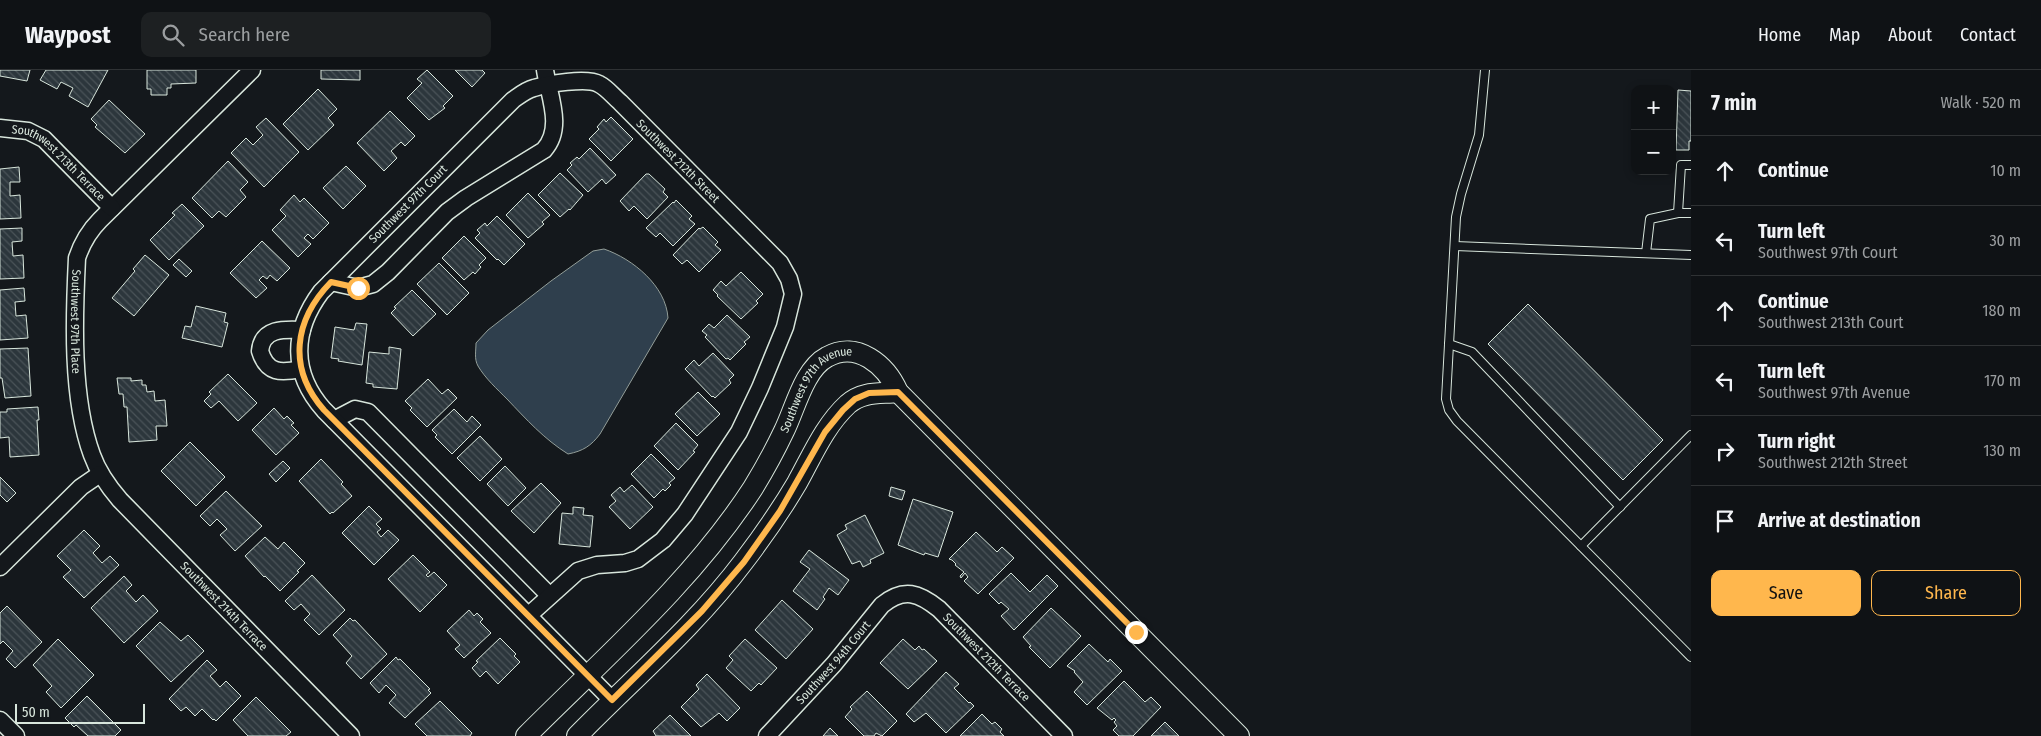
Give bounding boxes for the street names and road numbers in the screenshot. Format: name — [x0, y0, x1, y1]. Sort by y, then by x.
street label: Southwest 212th Street — [633, 116, 723, 206]
street label: Southwest 213th Terrace — [11, 122, 108, 204]
street label: Southwest 97th Court — [366, 162, 450, 246]
street label: Southwest 97th Place — [68, 269, 83, 374]
street label: Southwest 97th Avenue — [777, 344, 853, 435]
street label: Southwest 214th Terrace — [177, 559, 270, 654]
street label: Southwest 212th Terrace — [940, 610, 1033, 704]
street label: Southwest 94th Court — [793, 618, 873, 707]

